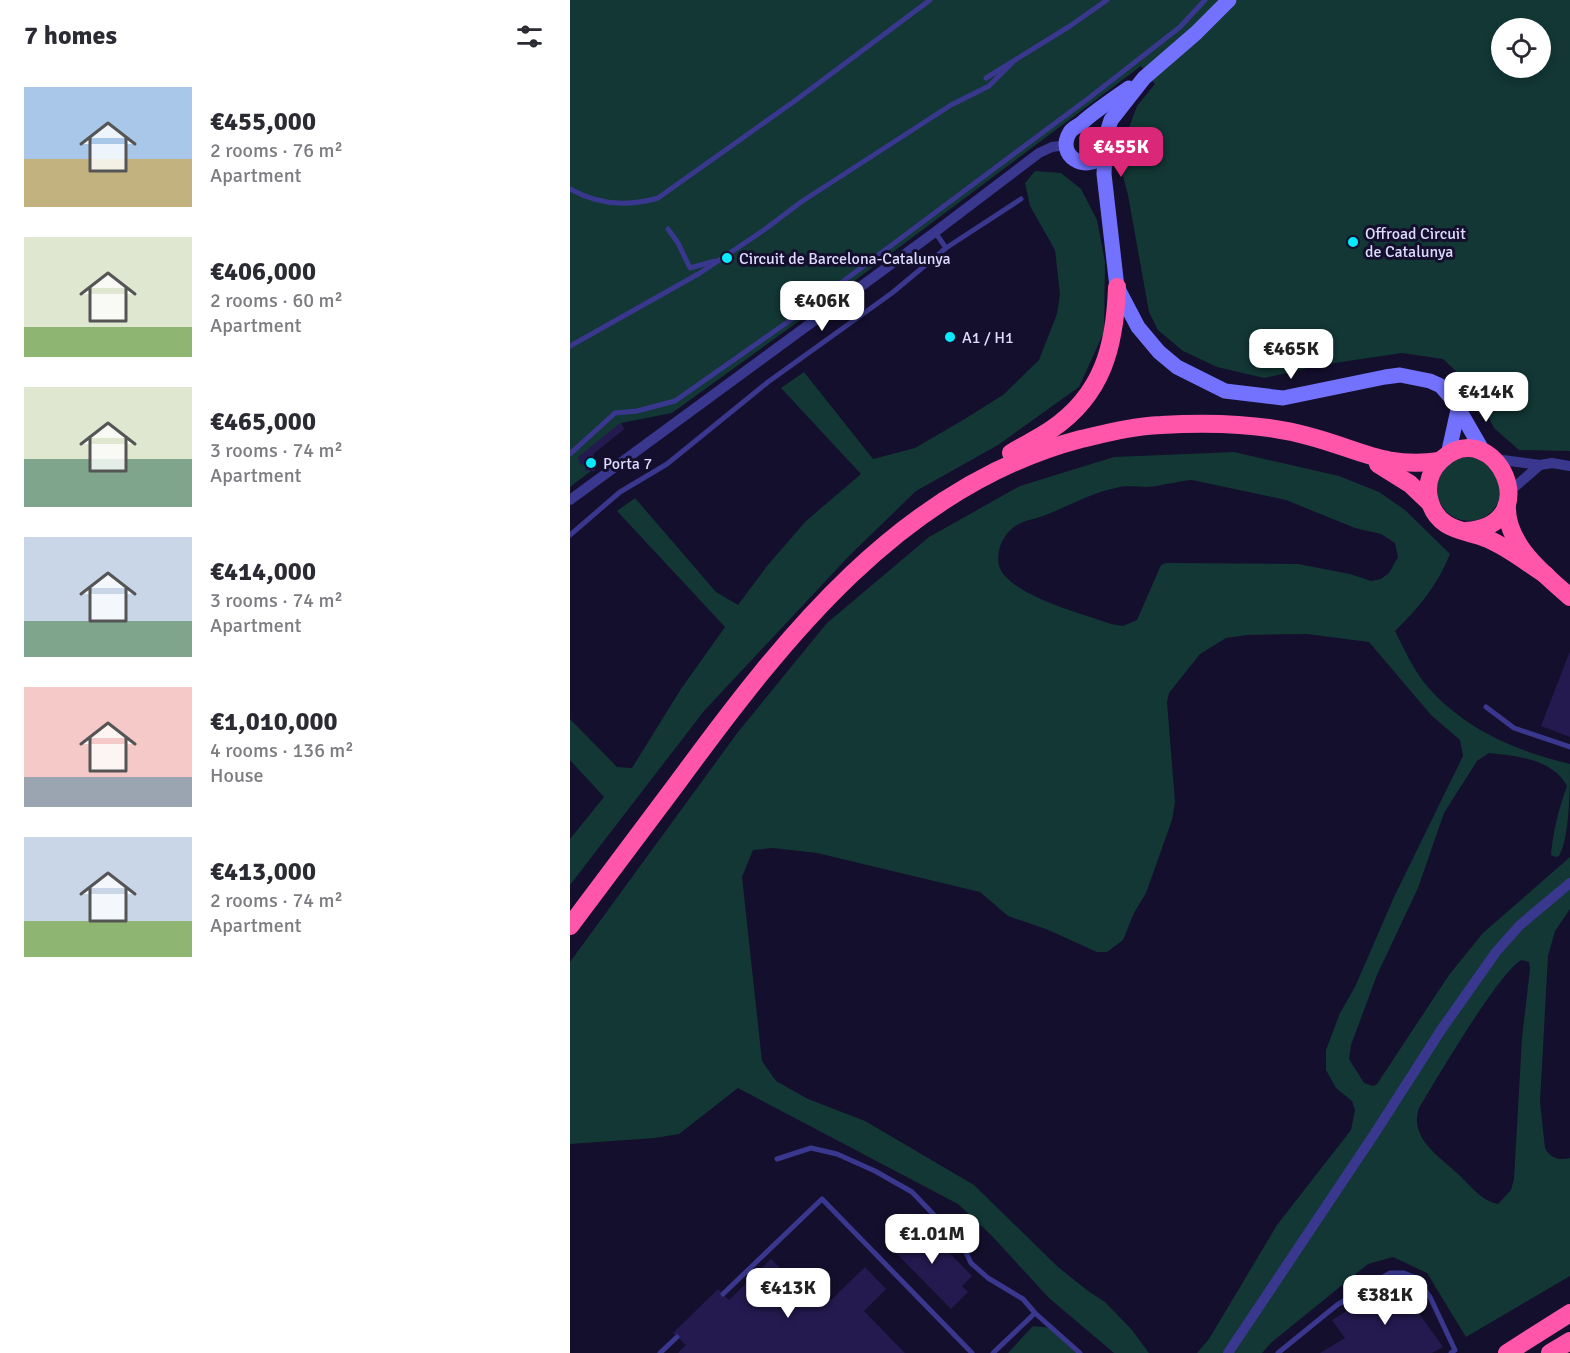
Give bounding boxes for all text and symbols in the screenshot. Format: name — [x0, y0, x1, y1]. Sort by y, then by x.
map controls — [1491, 18, 1551, 78]
button: locate — [1491, 18, 1551, 78]
text: 7 homes — [24, 20, 117, 52]
icon: filters — [513, 20, 546, 53]
text: €455,000 — [210, 106, 316, 138]
icon: home — [72, 111, 144, 183]
pin: €455K — [1079, 127, 1163, 178]
text: €455K — [1093, 134, 1149, 159]
text: 2 rooms · 76 m² — [210, 138, 343, 163]
text: Apartment — [210, 163, 302, 188]
place label: Offroad Circuit de Catalunya — [1365, 224, 1466, 262]
marker: Offroad Circuit de Catalunya — [1346, 235, 1360, 249]
place label: Circuit de Barcelona-Catalunya — [739, 249, 951, 269]
marker: Circuit de Barcelona-Catalunya — [720, 251, 734, 265]
text: €406,000 — [210, 256, 316, 288]
icon: home — [72, 261, 144, 333]
pin: €406K — [780, 281, 864, 332]
text: 2 rooms · 60 m² — [210, 288, 343, 313]
text: €406K — [794, 288, 850, 313]
text: Apartment — [210, 313, 302, 338]
place label: A1 / H1 — [962, 328, 1014, 348]
pin: €465K — [1249, 329, 1333, 380]
marker: A1 / H1 — [943, 330, 957, 344]
text: €465K — [1263, 336, 1319, 361]
pin: €414K — [1444, 372, 1528, 423]
text: €414K — [1458, 379, 1514, 404]
text: €465,000 — [210, 406, 316, 438]
icon: home — [72, 411, 144, 483]
text: 3 rooms · 74 m² — [210, 438, 343, 463]
place label: Porta 7 — [603, 454, 652, 474]
marker: Porta 7 — [584, 456, 598, 470]
text: Apartment — [210, 463, 302, 488]
text: €414,000 — [210, 556, 316, 588]
icon: home — [72, 561, 144, 633]
text: 3 rooms · 74 m² — [210, 588, 343, 613]
text: Apartment — [210, 613, 302, 638]
text: €1,010,000 — [210, 706, 338, 738]
icon: home — [72, 711, 144, 783]
text: 4 rooms · 136 m² — [210, 738, 354, 763]
text: House — [210, 763, 264, 788]
text: €413,000 — [210, 856, 316, 888]
icon: home — [72, 861, 144, 933]
text: 2 rooms · 74 m² — [210, 888, 343, 913]
text: Apartment — [210, 913, 302, 938]
pin: €1.01M — [883, 1214, 981, 1265]
text: €1.01M — [899, 1221, 965, 1246]
pin: €413K — [746, 1268, 830, 1319]
text: €413K — [760, 1275, 816, 1300]
pin: €381K — [1343, 1275, 1427, 1326]
text: €381K — [1357, 1282, 1413, 1307]

